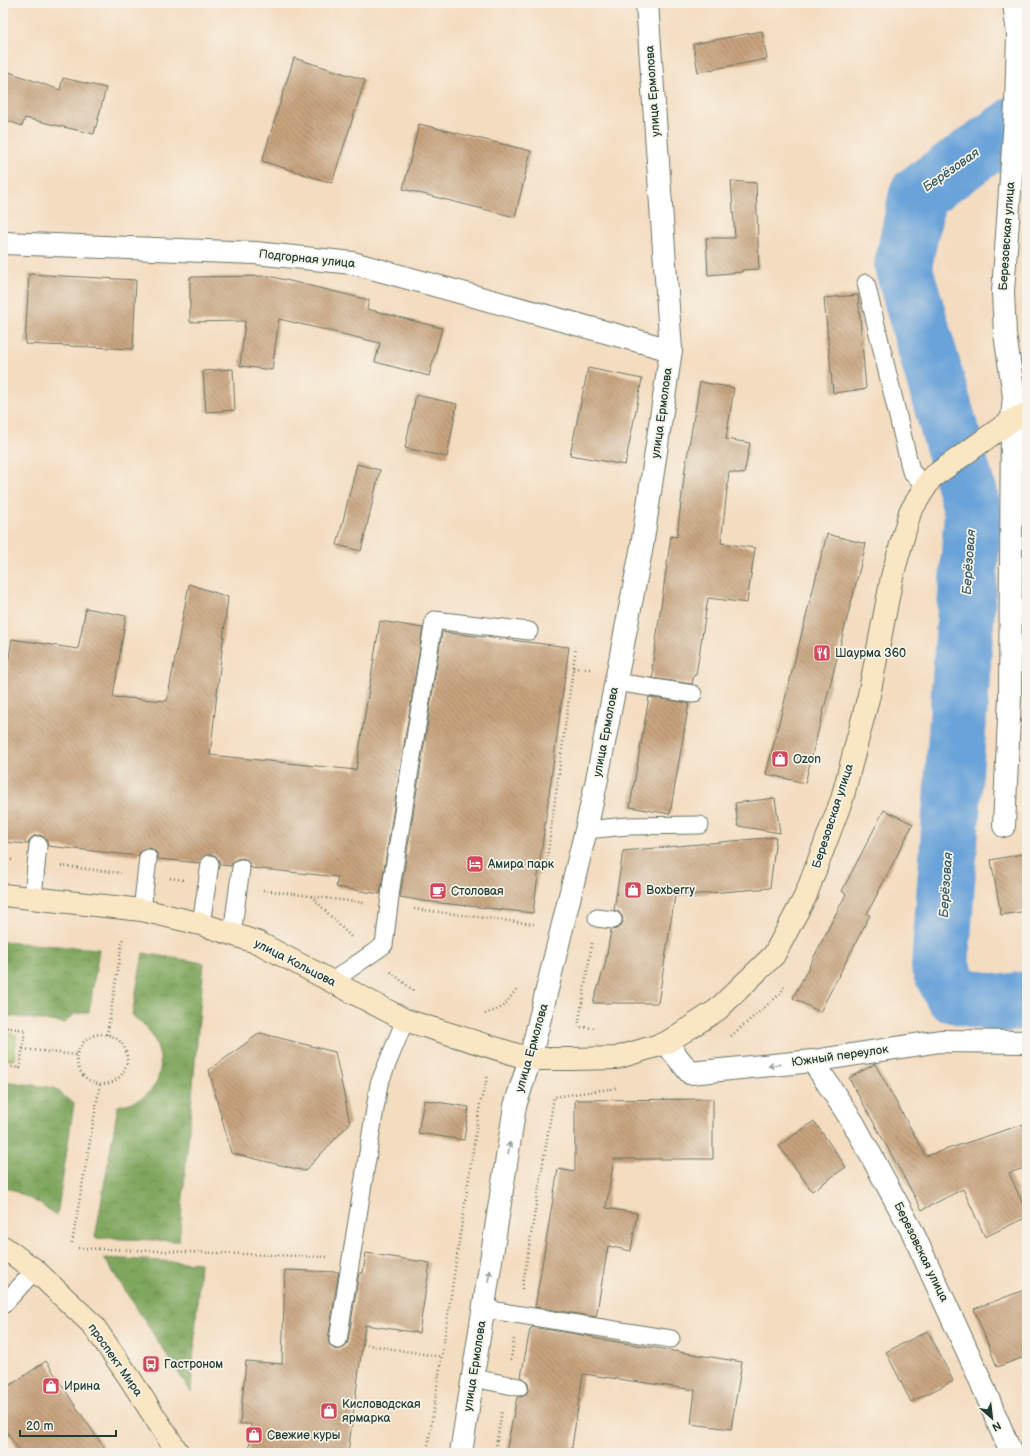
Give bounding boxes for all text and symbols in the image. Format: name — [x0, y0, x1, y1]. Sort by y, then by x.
street label: улица Ермолова — [642, 45, 664, 137]
water label: Берёзовая — [920, 144, 983, 195]
street label: Березовская улица — [996, 181, 1018, 291]
street label: Подгорная улица — [258, 246, 356, 272]
street label: улица Ермолова — [648, 367, 676, 459]
water label: Берёзовая — [959, 528, 979, 595]
restaurant icon: Шаурма 360 — [812, 643, 832, 663]
place label: Шаурма 360 — [835, 646, 906, 661]
street label: улица Ермолова — [590, 686, 622, 778]
shop icon: Ozon — [770, 749, 790, 769]
place label: Ozon — [793, 752, 821, 767]
street label: Березовская улица — [809, 762, 857, 870]
water label: Берёзовая — [936, 851, 956, 918]
hotel icon: Амира парк — [465, 854, 485, 874]
place label: Амира парк — [487, 857, 555, 872]
shop icon: Boxberry — [623, 880, 643, 900]
cafe icon: Столовая — [428, 881, 448, 901]
place label: Boxberry — [646, 883, 695, 898]
place label: Столовая — [451, 884, 504, 899]
street label: улица Кольцова — [252, 936, 338, 990]
street label: улица Ермолова — [512, 1002, 552, 1094]
street label: Южный переулок — [791, 1042, 890, 1070]
one-way arrow — [768, 1061, 781, 1068]
one-way arrow — [505, 1142, 513, 1155]
street label: Березовская улица — [890, 1200, 952, 1304]
one-way arrow — [485, 1270, 493, 1283]
street label: улица Ермолова — [460, 1320, 490, 1412]
street label: проспект Мира — [84, 1321, 146, 1399]
bus stop icon: Гастроном — [141, 1354, 161, 1374]
place label: Гастроном — [164, 1357, 223, 1372]
shop icon: Ирина — [41, 1376, 61, 1396]
place label: Ирина — [64, 1379, 100, 1394]
place label: Кисловодская ярмарка — [342, 1397, 421, 1426]
north arrow — [972, 1398, 1012, 1438]
shop icon: Кисловодская ярмарка — [319, 1401, 339, 1421]
scale bar — [20, 1412, 116, 1438]
text: 20 m — [26, 1419, 53, 1434]
text: N — [990, 1419, 1003, 1434]
shop icon: Свежие куры — [244, 1425, 264, 1445]
place label: Свежие куры — [267, 1428, 340, 1443]

